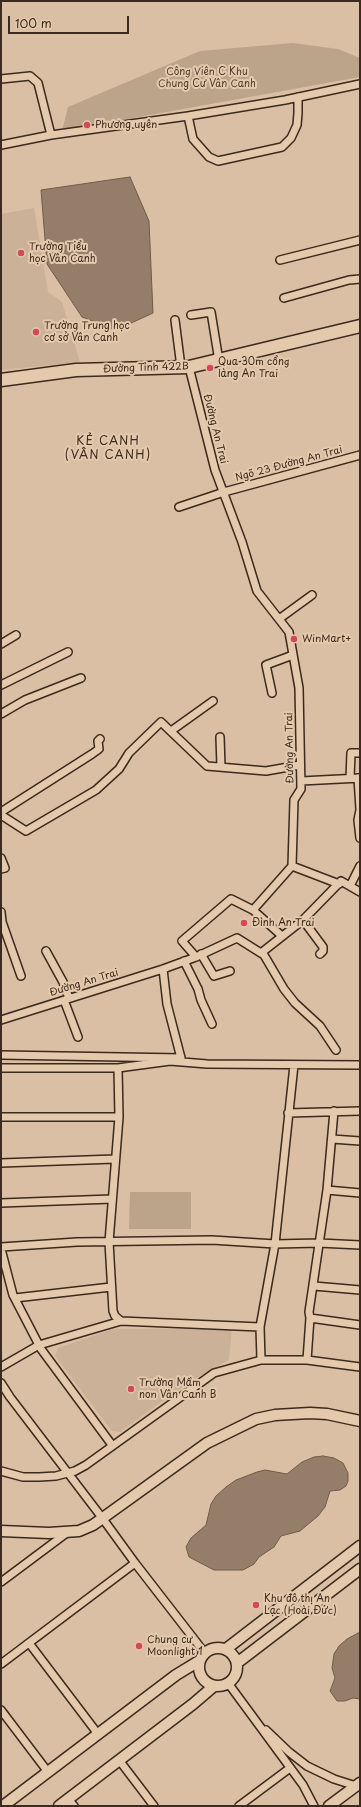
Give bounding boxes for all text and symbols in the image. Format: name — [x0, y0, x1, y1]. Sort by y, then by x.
scale bar — [10, 8, 131, 34]
text: 100 m — [15, 14, 52, 32]
park label: Công Viên C Khu Chung Cư Vân Canh — [158, 66, 256, 90]
place label: Phương uyên — [95, 119, 157, 131]
marker: Phương uyên — [82, 120, 92, 130]
place label: Trường Tiểu học Vân Canh — [29, 241, 95, 264]
marker: Trường Tiểu học Vân Canh — [16, 248, 26, 258]
place label: Trường Trung học cơ sở Vân Canh — [44, 320, 130, 344]
marker: Trường Trung học cơ sở Vân Canh — [31, 327, 41, 337]
place label: Qua 30m cổng làng An Trai — [218, 356, 289, 380]
street label: Đường Tỉnh 422B — [103, 361, 189, 375]
marker: Qua 30m cổng làng An Trai — [205, 363, 215, 373]
street label: Đường An Trai — [201, 393, 229, 465]
district label: KẺ CANH (VÂN CANH) — [65, 435, 151, 463]
street label: Ngõ 23 Đường An Trai — [234, 444, 344, 484]
place label: WinMart+ — [302, 633, 352, 645]
marker: WinMart+ — [289, 634, 299, 644]
street label: Đường An Trai — [283, 712, 297, 784]
place label: Đình An Trai — [252, 917, 314, 929]
marker: Đình An Trai — [239, 918, 249, 928]
street label: Đường An Trai — [48, 967, 120, 999]
place label: Trường Mầm non Vân Canh B — [139, 1377, 216, 1400]
marker: Trường Mầm non Vân Canh B — [126, 1384, 136, 1394]
place label: Khu đô thị An Lạc (Hoài Đức) — [264, 1593, 337, 1616]
marker: Khu đô thị An Lạc (Hoài Đức) — [251, 1600, 261, 1610]
place label: Chung cư Moonlight 1 — [147, 1634, 203, 1658]
marker: Chung cư Moonlight 1 — [134, 1641, 144, 1651]

